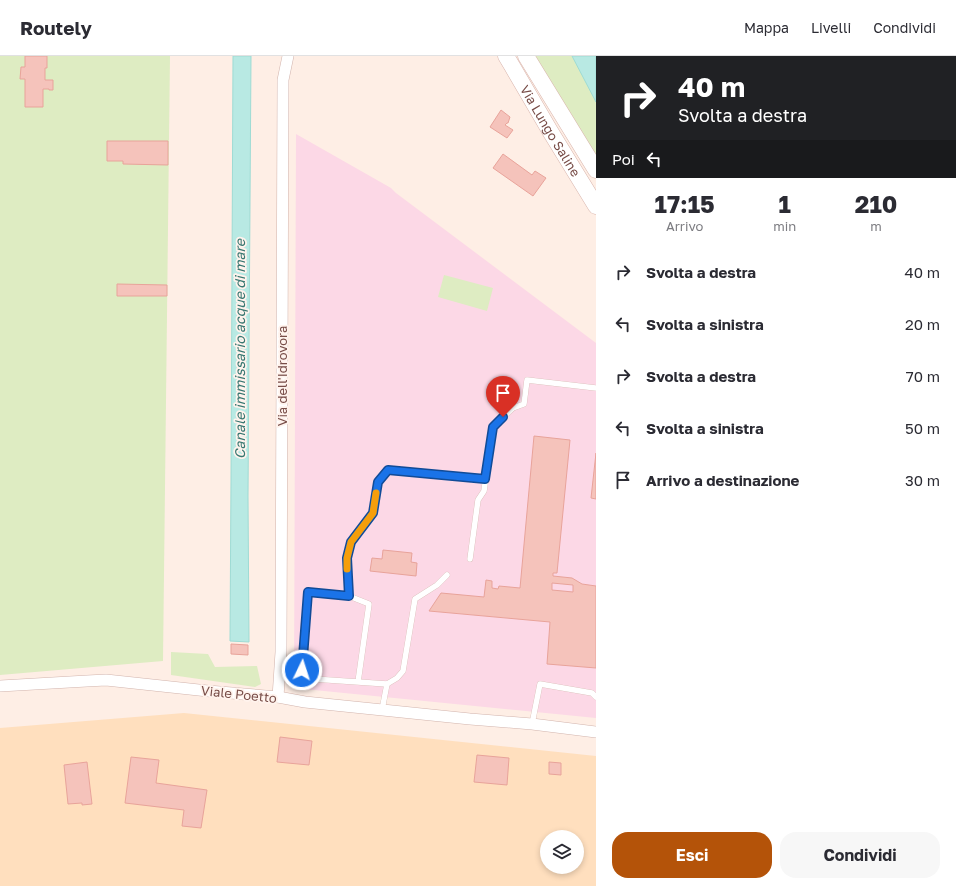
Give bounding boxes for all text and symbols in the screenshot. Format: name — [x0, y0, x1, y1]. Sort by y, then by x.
text: Routely — [20, 16, 92, 39]
text: Mappa — [744, 19, 789, 36]
text: Livelli — [811, 19, 851, 36]
text: Condividi — [873, 19, 936, 36]
text: 40 m — [678, 70, 745, 103]
icon: right — [612, 72, 664, 124]
street label: Via Lungo Saline — [517, 82, 584, 179]
text: Svolta a destra — [678, 104, 807, 126]
icon: left — [643, 148, 665, 170]
text: Poi — [612, 150, 635, 168]
text: 17:15 — [655, 189, 715, 218]
text: 1 — [779, 189, 791, 218]
text: 210 — [855, 189, 897, 218]
text: Arrivo — [666, 218, 703, 234]
text: min — [773, 218, 796, 234]
text: m — [870, 218, 882, 234]
water label: Canale immissario acque di mare — [231, 238, 248, 459]
icon: right — [612, 261, 634, 283]
text: Svolta a destra — [646, 263, 756, 281]
text: 40 m — [905, 263, 940, 281]
icon: left — [612, 313, 634, 335]
text: Svolta a sinistra — [646, 315, 764, 333]
text: 20 m — [905, 315, 940, 333]
street label: Via dell'Idrovora — [274, 326, 290, 426]
icon: right — [612, 365, 634, 387]
text: Svolta a destra — [646, 367, 756, 385]
text: 70 m — [906, 367, 940, 385]
pin — [486, 376, 520, 417]
icon: arrive — [492, 382, 514, 404]
icon: left — [612, 417, 634, 439]
text: Svolta a sinistra — [646, 419, 764, 437]
text: 50 m — [905, 419, 940, 437]
icon: arrive — [612, 469, 634, 491]
text: Arrivo a destinazione — [646, 471, 799, 489]
text: 30 m — [905, 471, 940, 489]
position arrow — [281, 649, 323, 691]
street label: Viale Poetto — [200, 682, 278, 706]
map controls — [540, 830, 584, 874]
button: layers — [540, 830, 584, 874]
button: Esci — [612, 832, 772, 878]
button: Condividi — [780, 832, 940, 878]

